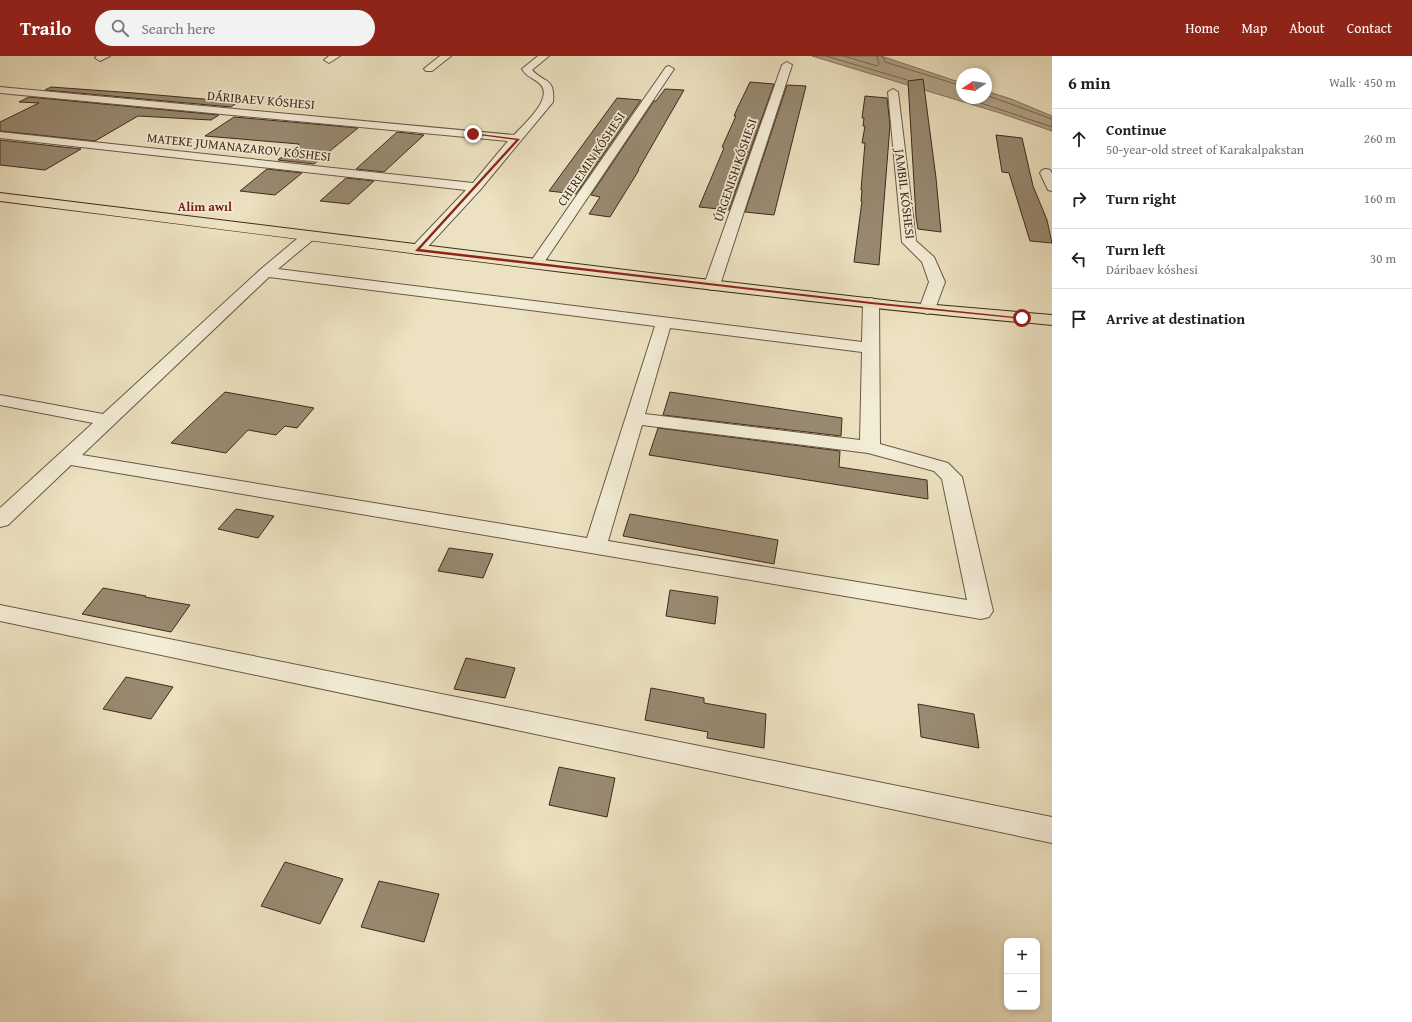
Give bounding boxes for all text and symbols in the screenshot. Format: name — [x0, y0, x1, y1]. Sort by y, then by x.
search box — [95, 10, 375, 46]
text: Trailo — [20, 14, 71, 42]
icon: search — [109, 17, 131, 39]
text: Search here — [141, 18, 215, 39]
text: Home — [1185, 18, 1220, 38]
text: Map — [1242, 18, 1267, 38]
text: About — [1289, 18, 1325, 38]
text: Contact — [1347, 18, 1392, 38]
north arrow — [956, 68, 992, 104]
text: 6 min — [1068, 70, 1110, 95]
text: Walk · 450 m — [1329, 73, 1396, 92]
street label: DÁRIBAEV KÓSHESI — [206, 86, 316, 114]
street label: CHEREMIN KÓSHESI — [552, 108, 630, 210]
street label: ÚRGENISH KÓSHESI — [708, 116, 762, 224]
text: Continue — [1106, 119, 1167, 140]
route end — [464, 125, 482, 143]
street label: MATEKE JUMANAZAROV KÓSHESI — [146, 128, 332, 166]
icon: ahead — [1068, 128, 1090, 150]
text: 260 m — [1364, 129, 1396, 148]
text: 50-year-old street of Karakalpakstan — [1106, 140, 1304, 159]
street label: JAMBIL KÓSHESI — [890, 146, 920, 240]
icon: right — [1068, 188, 1090, 210]
text: Turn right — [1106, 188, 1177, 209]
text: 160 m — [1364, 189, 1396, 208]
district label: Alim awıl — [178, 197, 232, 216]
text: Turn left — [1106, 239, 1165, 260]
icon: left — [1068, 248, 1090, 270]
text: 30 m — [1370, 249, 1396, 268]
text: Dáribaev kóshesi — [1106, 260, 1198, 279]
icon: arrive — [1068, 308, 1090, 330]
text: Arrive at destination — [1106, 308, 1245, 329]
route start — [1013, 309, 1031, 327]
map controls — [1004, 938, 1040, 1010]
button: + — [1004, 938, 1040, 974]
button: − — [1004, 974, 1040, 1010]

